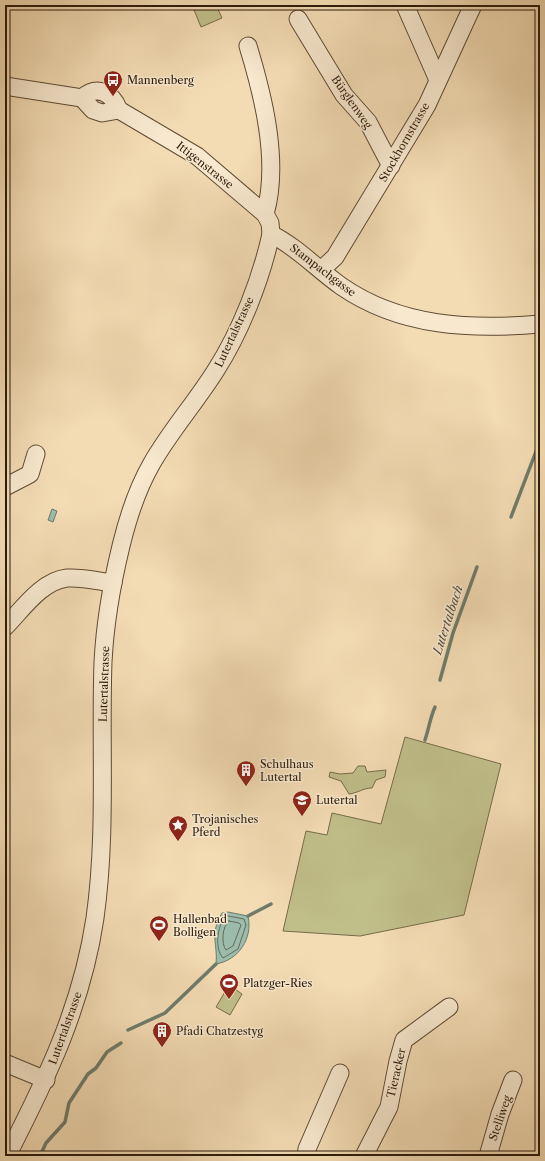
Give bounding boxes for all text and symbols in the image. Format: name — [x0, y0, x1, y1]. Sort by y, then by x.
bus stop icon: Mannenberg — [102, 69, 124, 97]
place label: Mannenberg — [127, 73, 194, 87]
street label: Bürglenweg — [329, 73, 375, 131]
street label: Stockhornstrasse — [376, 100, 432, 184]
street label: Ittigenstrasse — [174, 138, 236, 192]
street label: Stampachgasse — [287, 241, 359, 299]
street label: Lutertalstrasse — [212, 294, 256, 370]
water label: Lutertalbach — [429, 583, 466, 657]
street label: Lutertalstrasse — [96, 646, 112, 722]
place label: Schulhaus Lutertal — [260, 757, 314, 784]
building icon: Schulhaus Lutertal — [235, 759, 257, 787]
school or university icon: Lutertal — [291, 789, 313, 817]
place label: Lutertal — [316, 793, 358, 807]
place label: Trojanisches Pferd — [192, 812, 259, 839]
place icon: Trojanisches Pferd — [167, 814, 189, 842]
place label: Hallenbad Bolligen — [173, 912, 227, 939]
sports icon: Hallenbad Bolligen — [148, 914, 170, 942]
sports icon: Platzger-Ries — [218, 972, 240, 1000]
place label: Platzger-Ries — [243, 976, 313, 990]
street label: Lutertalstrasse — [45, 990, 85, 1066]
building icon: Pfadi Chatzestyg — [151, 1020, 173, 1048]
place label: Pfadi Chatzestyg — [176, 1024, 263, 1038]
street label: Tieracker — [384, 1046, 409, 1099]
street label: Stelliweg — [486, 1093, 514, 1143]

